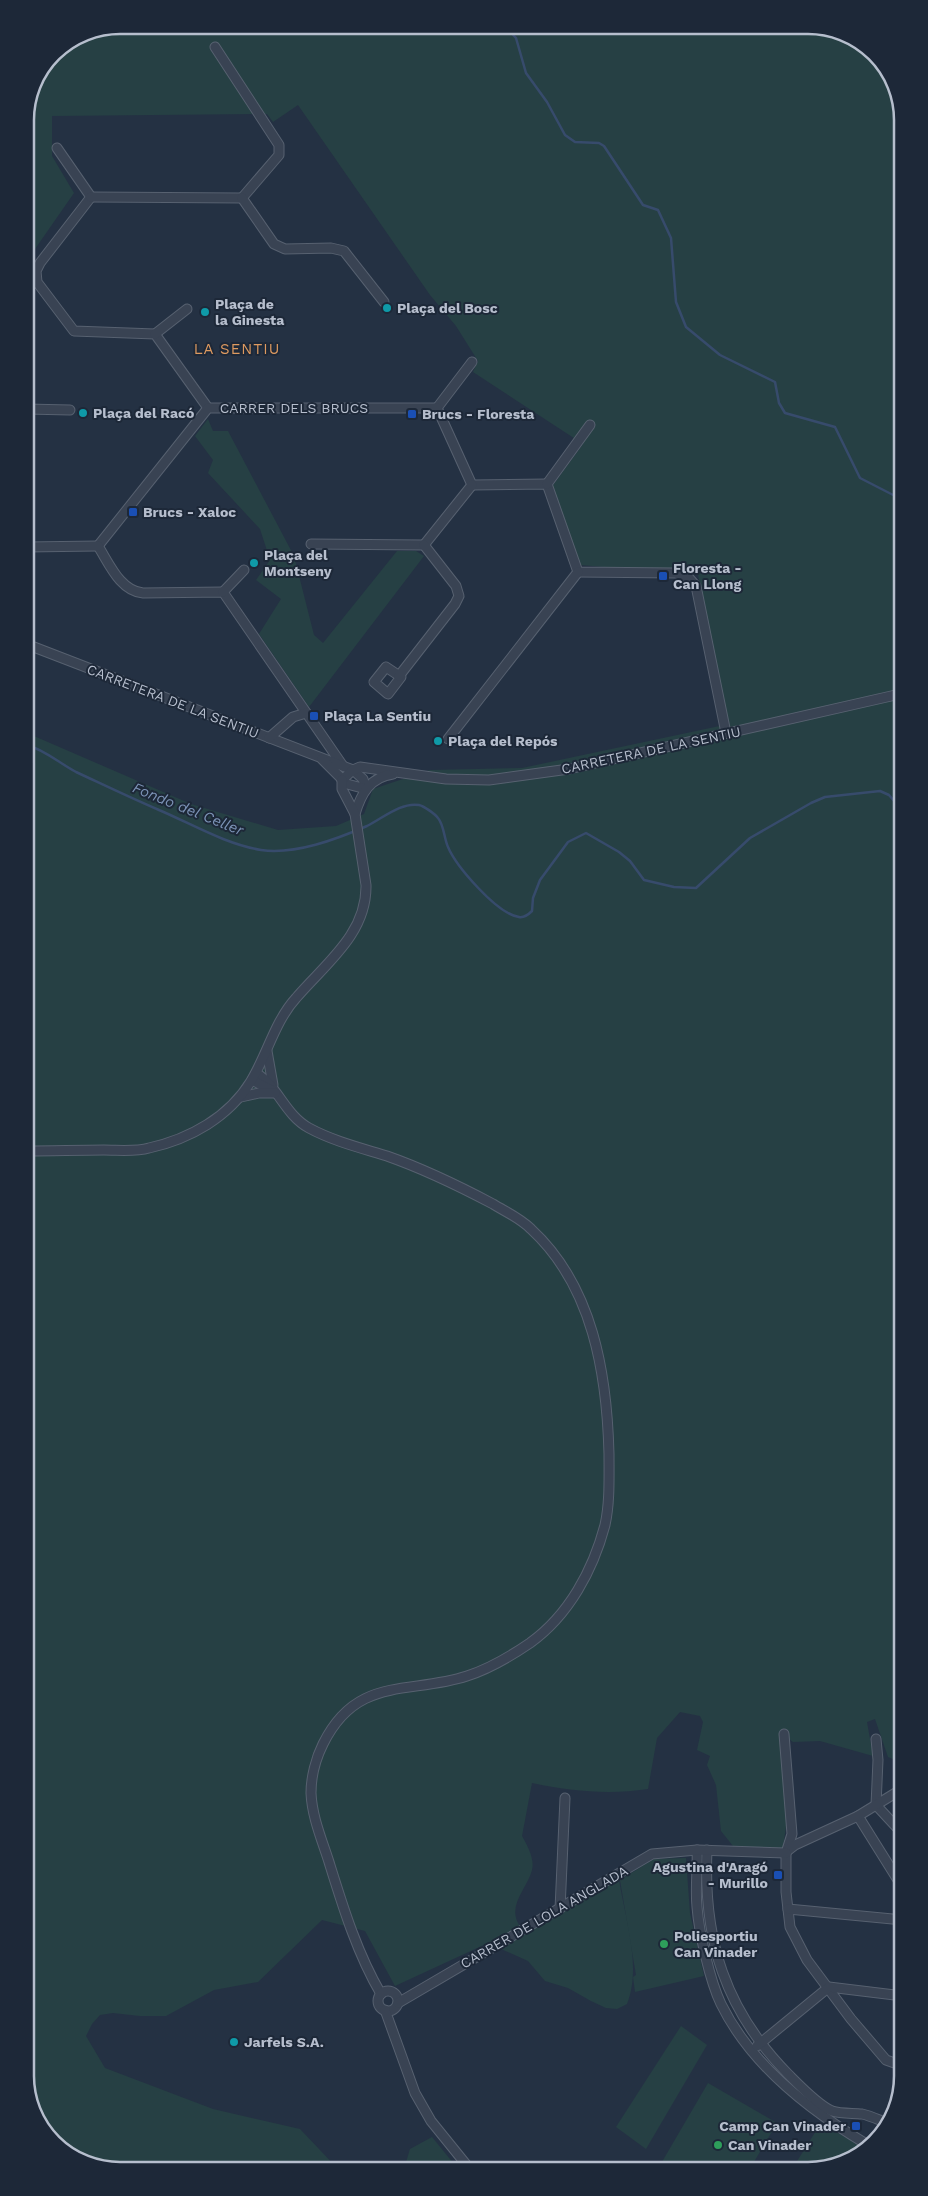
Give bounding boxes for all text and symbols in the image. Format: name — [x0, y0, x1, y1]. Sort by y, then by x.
place label: Plaça de la Ginesta — [215, 296, 285, 328]
place label: Plaça del Bosc — [397, 300, 498, 316]
marker: Plaça del Bosc — [381, 302, 393, 314]
marker: Plaça de la Ginesta — [199, 306, 211, 318]
district label: LA SENTIU — [194, 340, 280, 358]
street label: CARRER DELS BRUCS — [220, 400, 368, 416]
place label: Plaça del Racó — [93, 405, 194, 421]
place label: Brucs - Floresta — [422, 406, 535, 422]
marker: Plaça del Racó — [77, 407, 89, 419]
marker: Brucs - Floresta — [406, 408, 418, 420]
place label: Brucs - Xaloc — [143, 504, 236, 520]
marker: Brucs - Xaloc — [127, 506, 139, 518]
place label: Plaça del Montseny — [264, 547, 332, 579]
marker: Plaça del Montseny — [248, 557, 260, 569]
place label: Floresta - Can Llong — [673, 560, 742, 592]
marker: Floresta - Can Llong — [657, 570, 669, 582]
street label: CARRETERA DE LA SENTIU — [85, 661, 261, 741]
place label: Plaça La Sentiu — [324, 708, 431, 724]
marker: Plaça La Sentiu — [308, 710, 320, 722]
street label: CARRETERA DE LA SENTIU — [560, 723, 742, 777]
place label: Plaça del Repós — [448, 733, 558, 749]
marker: Plaça del Repós — [432, 735, 444, 747]
water label: Fondo del Celler — [130, 779, 247, 840]
place label: Agustina d'Aragó - Murillo — [653, 1859, 768, 1891]
street label: CARRER DE LOLA ANGLADA — [458, 1862, 630, 1972]
marker: Agustina d'Aragó - Murillo — [772, 1869, 784, 1881]
place label: Poliesportiu Can Vinader — [674, 1928, 758, 1960]
marker: Poliesportiu Can Vinader — [658, 1938, 670, 1950]
place label: Jarfels S.A. — [244, 2034, 324, 2050]
marker: Jarfels S.A. — [228, 2036, 240, 2048]
place label: Camp Can Vinader — [719, 2118, 846, 2134]
marker: Camp Can Vinader — [850, 2120, 862, 2132]
place label: Can Vinader — [728, 2137, 811, 2153]
marker: Can Vinader — [712, 2139, 724, 2151]

